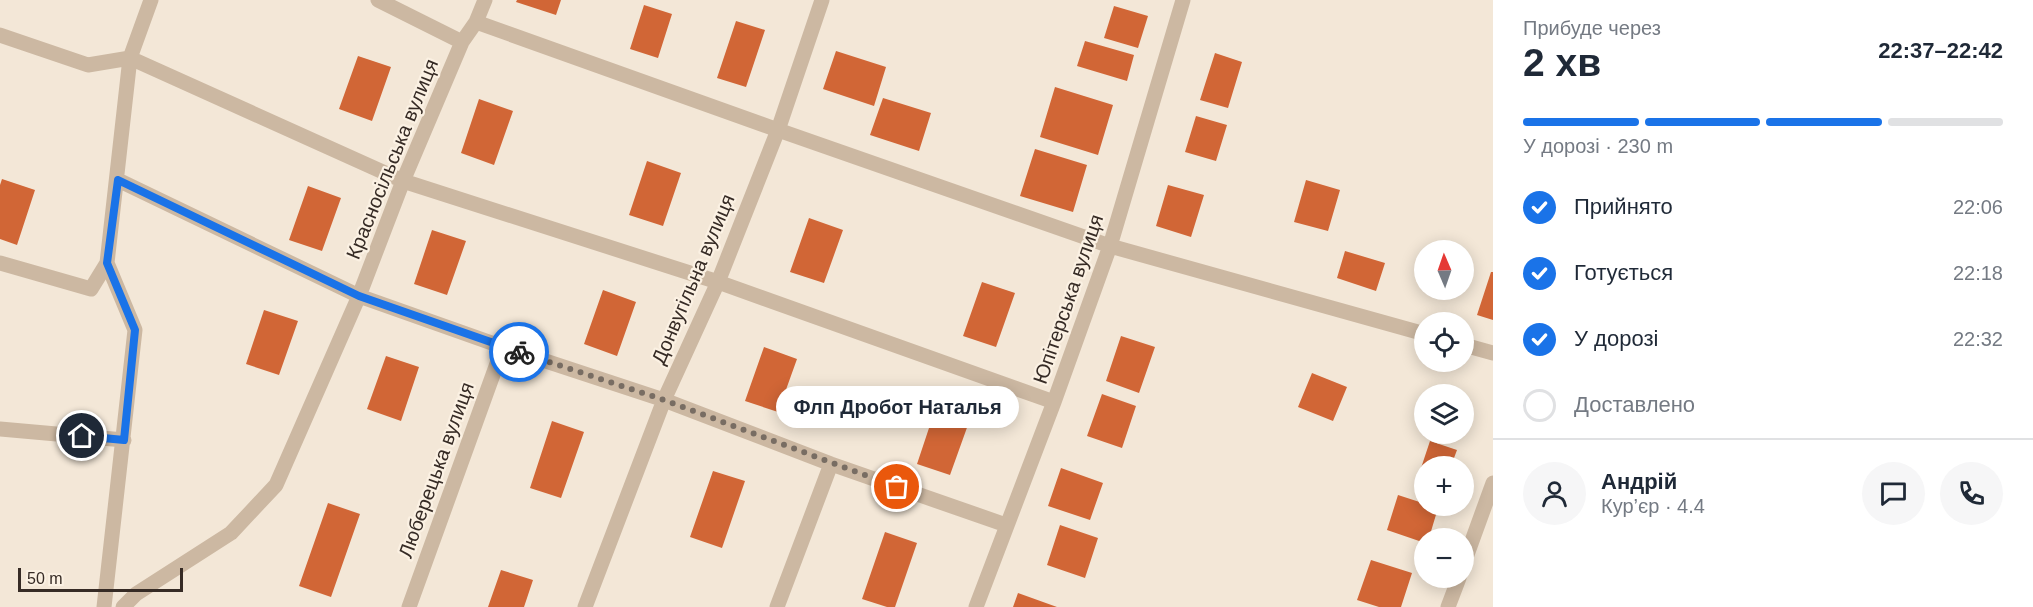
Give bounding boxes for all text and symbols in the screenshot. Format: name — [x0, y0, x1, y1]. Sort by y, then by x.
text: Прибуде через — [1523, 17, 1661, 39]
text: 22:37–22:42 — [1878, 38, 2003, 63]
text: 2 хв — [1523, 41, 1601, 84]
street label: Красносільська вулиця — [342, 56, 442, 262]
text: У дорозі · 230 m — [1523, 135, 1673, 157]
street label: Донвугільна вулиця — [647, 191, 739, 367]
icon: check — [1523, 191, 1556, 224]
text: Прийнято — [1574, 194, 1673, 219]
text: 22:06 — [1953, 196, 2003, 218]
street label: Юпітерська вулиця — [1029, 211, 1107, 387]
north arrow — [1414, 240, 1474, 300]
map controls — [1414, 240, 1474, 588]
icon: check — [1523, 257, 1556, 290]
text: Готується — [1574, 260, 1673, 285]
text: 22:18 — [1953, 262, 2003, 284]
button: locate — [1414, 312, 1474, 372]
courier — [489, 322, 549, 382]
icon: check — [1523, 323, 1556, 356]
text: У дорозі — [1574, 326, 1658, 351]
text: 22:32 — [1953, 328, 2003, 350]
icon: bike — [503, 336, 536, 369]
street label: Люберецька вулиця — [394, 379, 478, 561]
button: layers — [1414, 384, 1474, 444]
callout: Флп Дробот Наталья — [776, 385, 1018, 427]
text: Доставлено — [1574, 392, 1695, 417]
text: Флп Дробот Наталья — [793, 396, 1002, 418]
pin — [56, 410, 107, 461]
icon: home — [65, 419, 98, 452]
button: + — [1414, 456, 1474, 516]
pin — [871, 461, 922, 512]
button: person — [1523, 462, 1586, 525]
button: chat — [1862, 462, 1925, 525]
button: phone — [1940, 462, 2003, 525]
text: Андрій — [1601, 469, 1677, 494]
icon: bag — [880, 470, 913, 503]
text: Кур’єр · 4.4 — [1601, 495, 1705, 517]
button: − — [1414, 528, 1474, 588]
scale bar — [18, 565, 183, 592]
text: 50 m — [27, 570, 63, 587]

